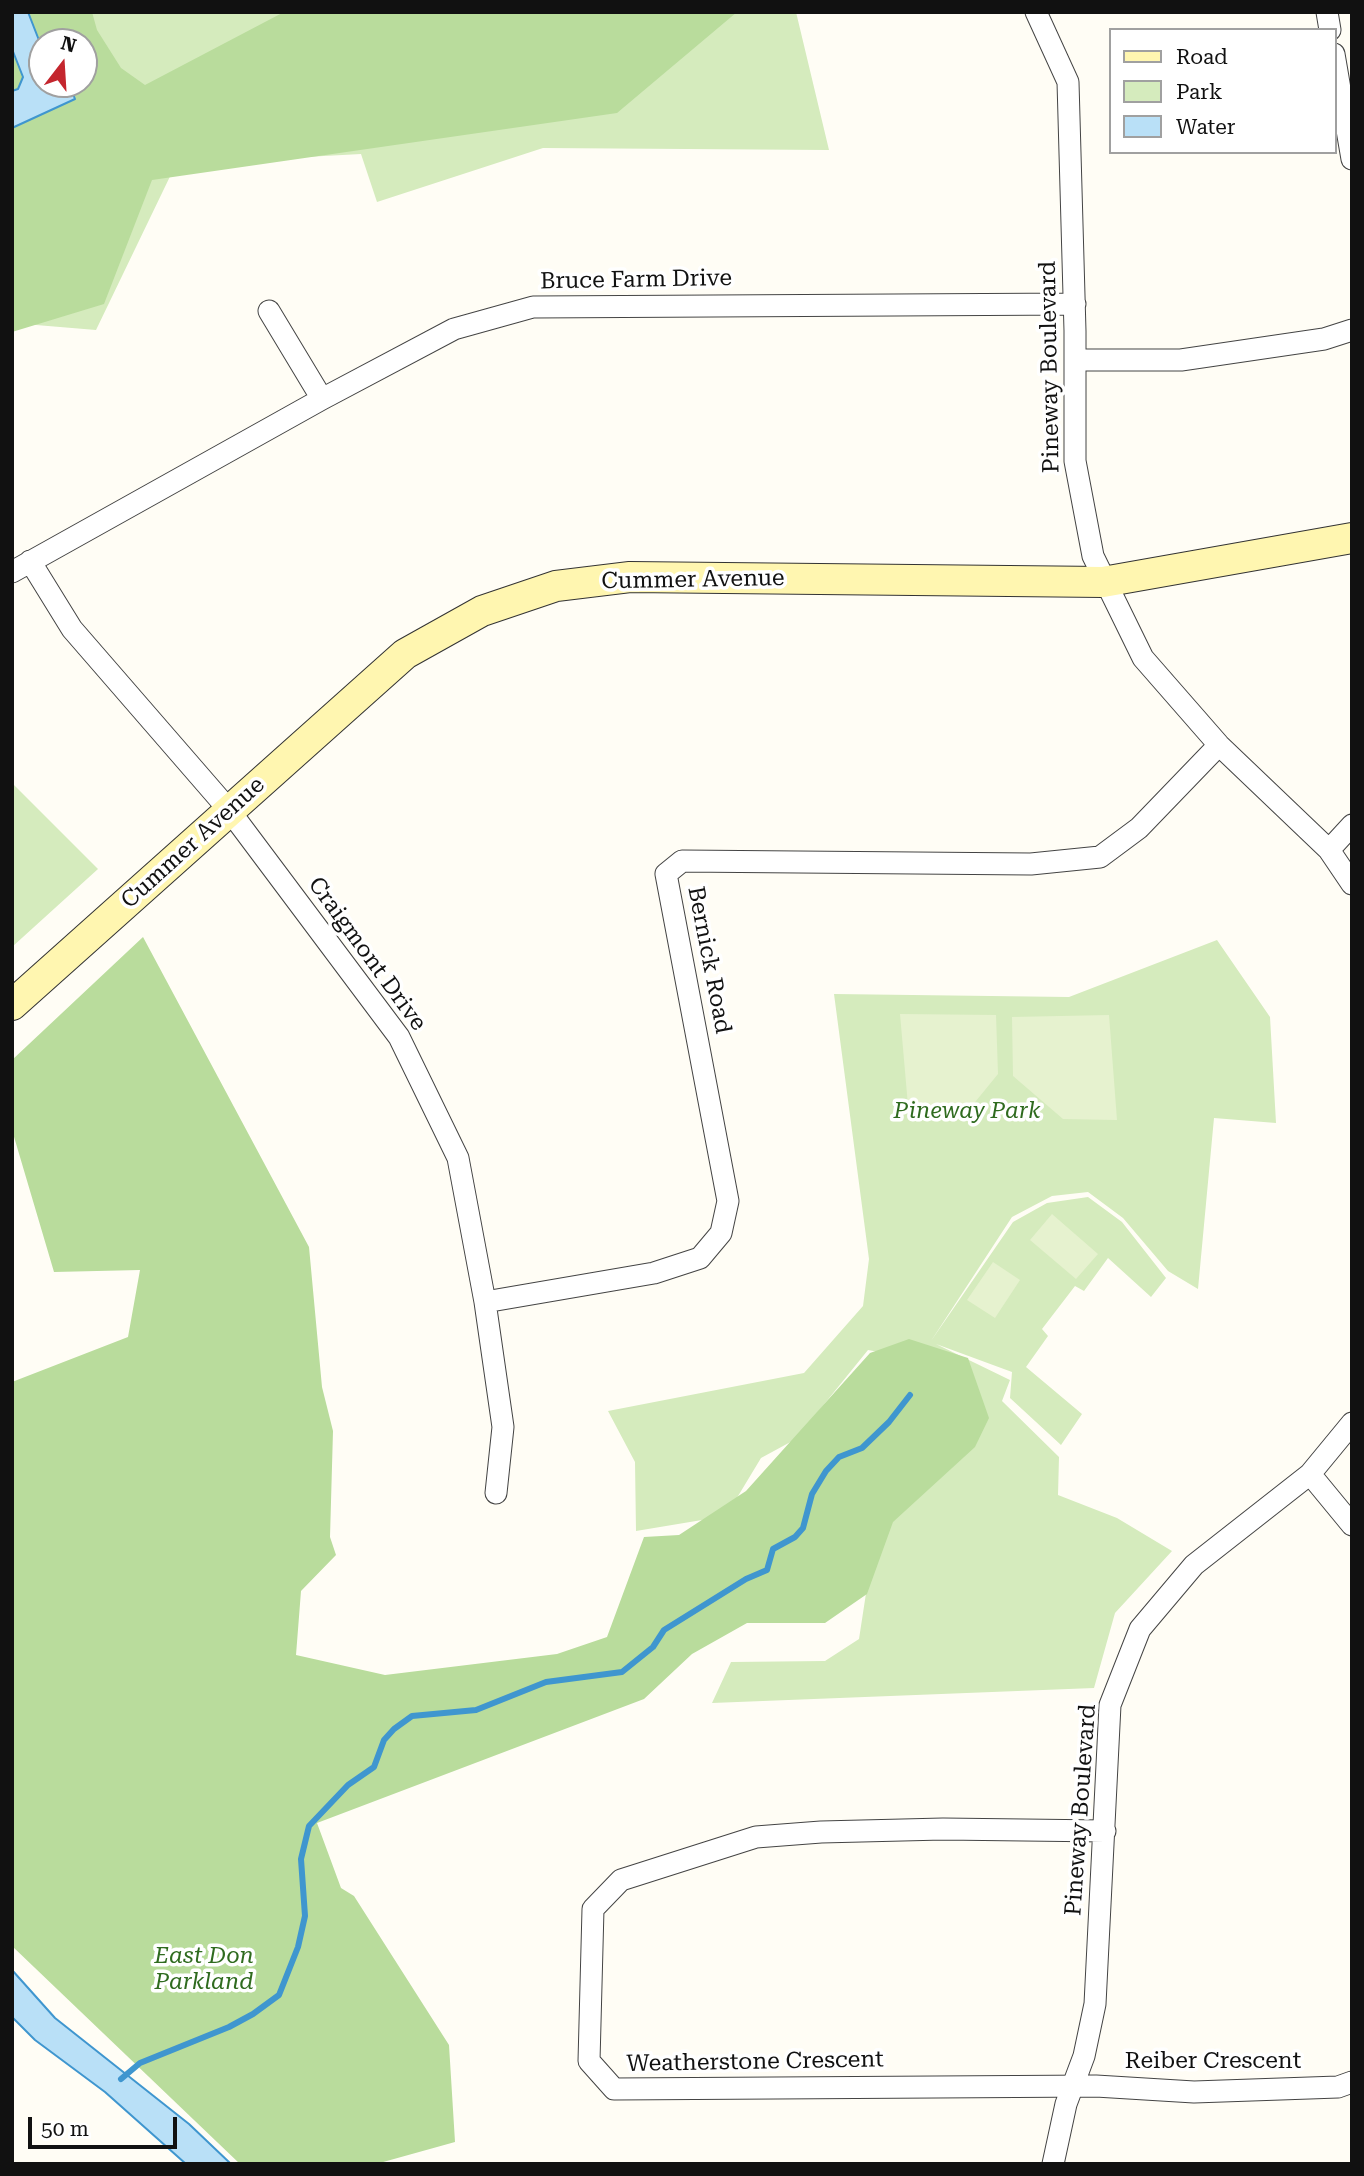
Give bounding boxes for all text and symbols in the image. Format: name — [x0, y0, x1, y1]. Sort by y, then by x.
north arrow — [28, 28, 98, 98]
legend — [1108, 28, 1336, 154]
text: N — [58, 31, 79, 57]
text: Road — [1176, 45, 1228, 69]
text: Park — [1176, 80, 1222, 104]
text: Water — [1176, 115, 1235, 139]
street label: Pineway Boulevard — [1034, 261, 1066, 473]
street label: Bruce Farm Drive — [540, 265, 732, 295]
street label: Cummer Avenue — [601, 565, 785, 595]
street label: Cummer Avenue — [116, 771, 270, 915]
street label: Craigmont Drive — [302, 872, 432, 1036]
street label: Bernick Road — [681, 884, 737, 1036]
park label: Pineway Park — [894, 1097, 1040, 1125]
street label: Pineway Boulevard — [1060, 1703, 1102, 1917]
park label: East Don Parkland — [154, 1942, 254, 1996]
street label: Weatherstone Crescent — [626, 2046, 884, 2078]
street label: Reiber Crescent — [1125, 2047, 1301, 2075]
scale bar — [32, 2102, 180, 2146]
text: 50 m — [41, 2117, 89, 2141]

